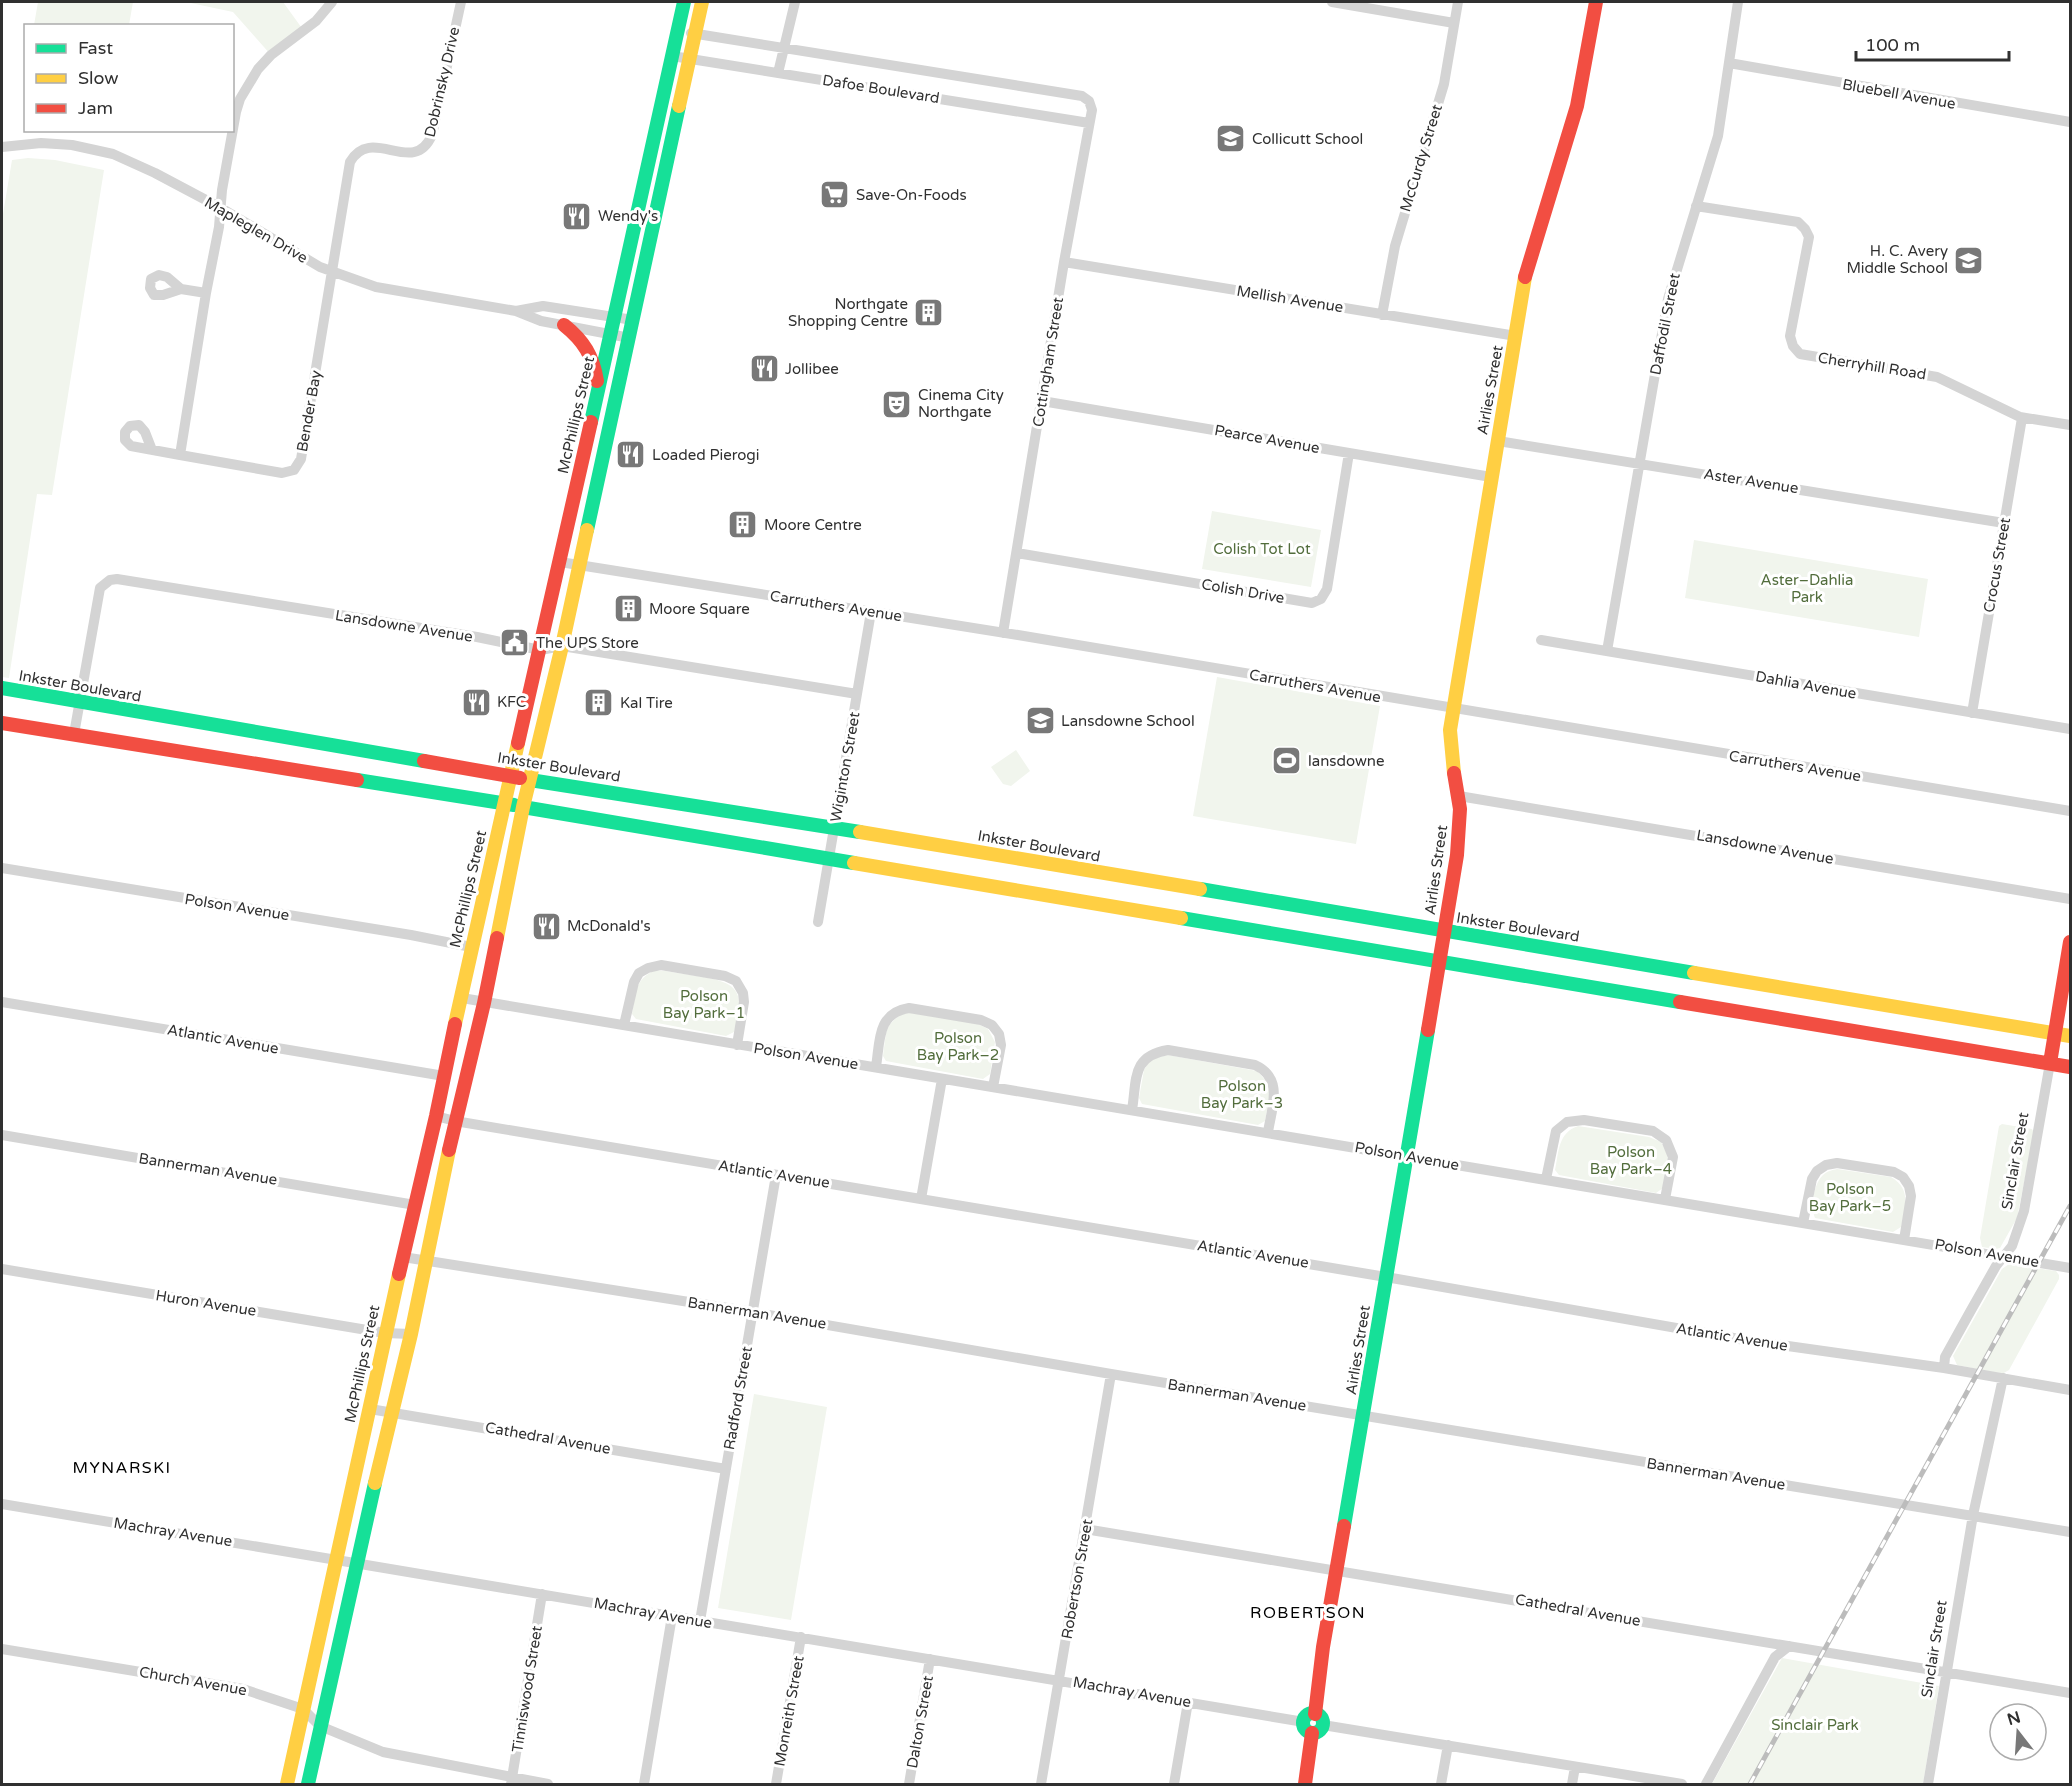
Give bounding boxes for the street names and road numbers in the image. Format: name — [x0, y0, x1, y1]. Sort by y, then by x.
street label: Dobrinsky Drive — [421, 25, 463, 139]
street label: Dafoe Boulevard — [821, 71, 941, 107]
street label: Bluebell Avenue — [1841, 75, 1957, 113]
street label: McCurdy Street — [1396, 102, 1446, 214]
street label: Mapleglen Drive — [201, 193, 311, 267]
street label: Daffodil Street — [1646, 271, 1684, 376]
street label: Mellish Avenue — [1235, 282, 1345, 316]
street label: Cottingham Street — [1029, 296, 1067, 428]
street label: Airlies Street — [1473, 344, 1507, 436]
street label: Cherryhill Road — [1817, 349, 1927, 383]
street label: McPhillips Street — [554, 354, 598, 475]
street label: Bender Bay — [293, 369, 325, 453]
street label: Pearce Avenue — [1213, 421, 1321, 457]
street label: Aster Avenue — [1702, 465, 1800, 497]
street label: Crocus Street — [1980, 516, 2014, 614]
street label: Colish Drive — [1200, 575, 1286, 607]
street label: Carruthers Avenue — [769, 587, 903, 625]
street label: Lansdowne Avenue — [334, 606, 474, 646]
street label: Inkster Boulevard — [17, 666, 143, 706]
street label: Carruthers Avenue — [1248, 666, 1382, 706]
street label: Dahlia Avenue — [1754, 667, 1858, 703]
street label: Wiginton Street — [826, 710, 864, 823]
street label: Carruthers Avenue — [1728, 747, 1862, 785]
street label: Inkster Boulevard — [496, 748, 622, 786]
street label: Airlies Street — [1421, 824, 1451, 916]
street label: Inkster Boulevard — [976, 826, 1102, 866]
street label: Lansdowne Avenue — [1695, 826, 1835, 868]
street label: McPhillips Street — [446, 828, 490, 949]
street label: Polson Avenue — [183, 890, 291, 924]
street label: Inkster Boulevard — [1455, 908, 1581, 946]
street label: Atlantic Avenue — [166, 1020, 280, 1058]
street label: Polson Avenue — [752, 1039, 860, 1073]
street label: Sinclair Street — [1998, 1111, 2032, 1211]
street label: Polson Avenue — [1353, 1138, 1461, 1174]
street label: Bannerman Avenue — [137, 1149, 279, 1189]
street label: Atlantic Avenue — [717, 1156, 831, 1192]
street label: Polson Avenue — [1933, 1235, 2041, 1271]
street label: Atlantic Avenue — [1196, 1236, 1310, 1272]
street label: Huron Avenue — [154, 1286, 258, 1320]
street label: Bannerman Avenue — [686, 1293, 828, 1333]
street label: McPhillips Street — [341, 1303, 383, 1424]
street label: Airlies Street — [1342, 1304, 1374, 1396]
street label: Atlantic Avenue — [1675, 1319, 1789, 1355]
street label: Radford Street — [720, 1345, 756, 1451]
street label: Bannerman Avenue — [1166, 1375, 1308, 1415]
street label: Cathedral Avenue — [484, 1418, 612, 1458]
street label: Bannerman Avenue — [1645, 1454, 1787, 1494]
street label: Machray Avenue — [112, 1514, 234, 1550]
street label: Robertson Street — [1058, 1517, 1096, 1640]
street label: Cathedral Avenue — [1514, 1590, 1642, 1630]
street label: Machray Avenue — [592, 1594, 714, 1632]
street label: Sinclair Street — [1917, 1599, 1951, 1699]
street label: Tinniswood Street — [508, 1624, 546, 1754]
street label: Monreith Street — [770, 1654, 808, 1768]
street label: Church Avenue — [138, 1663, 248, 1699]
street label: Machray Avenue — [1071, 1673, 1193, 1711]
street label: Dalton Street — [903, 1674, 937, 1770]

